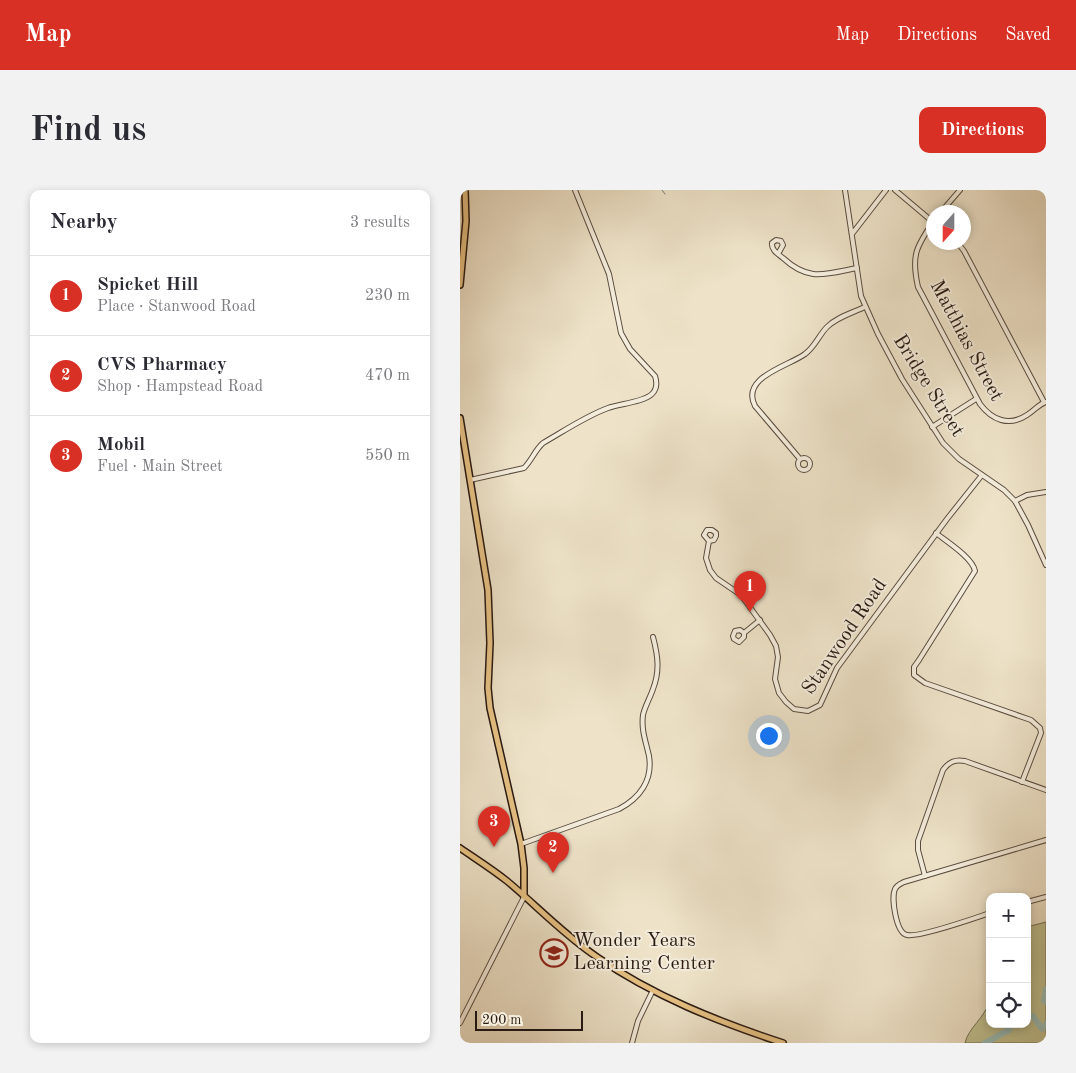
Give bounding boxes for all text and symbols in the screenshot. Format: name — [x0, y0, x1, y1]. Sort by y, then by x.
text: Map — [25, 23, 72, 47]
text: Map — [836, 26, 869, 44]
text: Directions — [897, 26, 977, 44]
text: Saved — [1005, 26, 1051, 44]
button: Directions — [919, 107, 1046, 153]
text: Find us — [30, 113, 146, 148]
north arrow — [926, 205, 971, 250]
text: Nearby — [50, 212, 118, 233]
text: 3 results — [350, 215, 410, 231]
text: Spicket Hill — [97, 276, 198, 295]
street label: Matthias Street — [926, 277, 1006, 405]
text: 1 — [61, 288, 71, 304]
text: 230 m — [365, 288, 410, 304]
text: Place · Stanwood Road — [97, 299, 256, 315]
street label: Bridge Street — [889, 331, 967, 441]
text: CVS Pharmacy — [97, 356, 227, 375]
text: 2 — [61, 368, 71, 384]
text: 470 m — [365, 368, 410, 384]
text: Shop · Hampstead Road — [97, 379, 263, 395]
text: Mobil — [97, 436, 145, 455]
text: 3 — [61, 448, 71, 464]
text: 550 m — [365, 448, 410, 464]
text: Fuel · Main Street — [97, 459, 223, 475]
pin: 1 — [734, 571, 766, 612]
street label: Stanwood Road — [799, 575, 891, 699]
your location — [756, 723, 782, 749]
pin: 3 — [478, 806, 510, 847]
pin: 2 — [537, 832, 569, 873]
map controls — [986, 893, 1031, 1028]
button: + — [986, 893, 1031, 938]
place label: Wonder Years Learning Center — [573, 931, 715, 974]
school or university icon: Wonder Years Learning Center — [539, 938, 569, 968]
button: − — [986, 938, 1031, 983]
button: locate — [986, 983, 1031, 1028]
scale bar — [475, 1008, 582, 1031]
text: 200 m — [482, 1013, 521, 1027]

